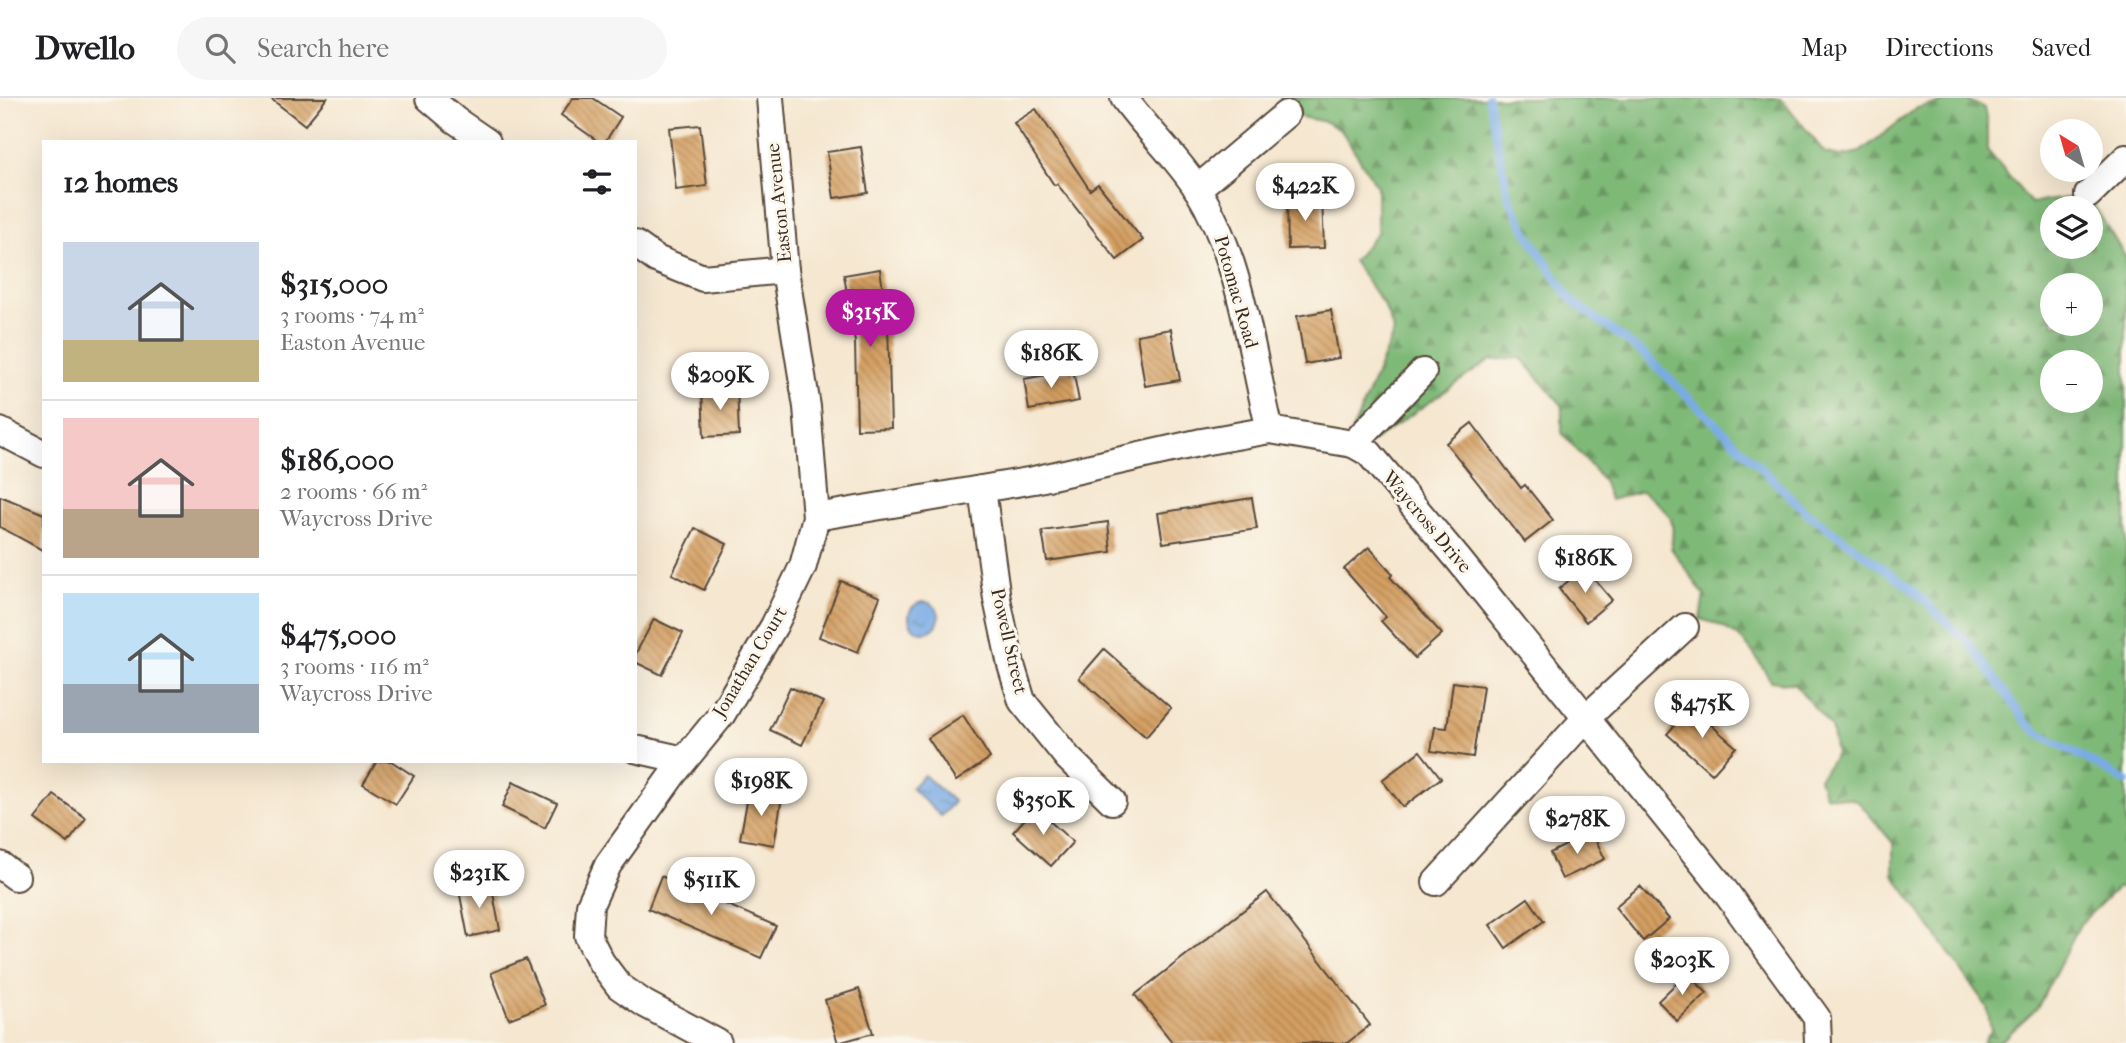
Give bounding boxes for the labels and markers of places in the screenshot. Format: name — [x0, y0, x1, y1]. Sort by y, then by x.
pin: $422K — [1256, 164, 1354, 223]
pin: $315K — [821, 289, 919, 349]
pin: $186K — [1002, 330, 1100, 390]
pin: $209K — [671, 352, 769, 412]
pin: $186K — [1536, 536, 1634, 595]
pin: $475K — [1653, 680, 1751, 740]
pin: $198K — [712, 758, 810, 818]
pin: $350K — [994, 778, 1092, 837]
pin: $278K — [1528, 796, 1626, 856]
pin: $231K — [430, 850, 528, 910]
pin: $511K — [662, 858, 760, 917]
pin: $203K — [1633, 937, 1731, 997]

